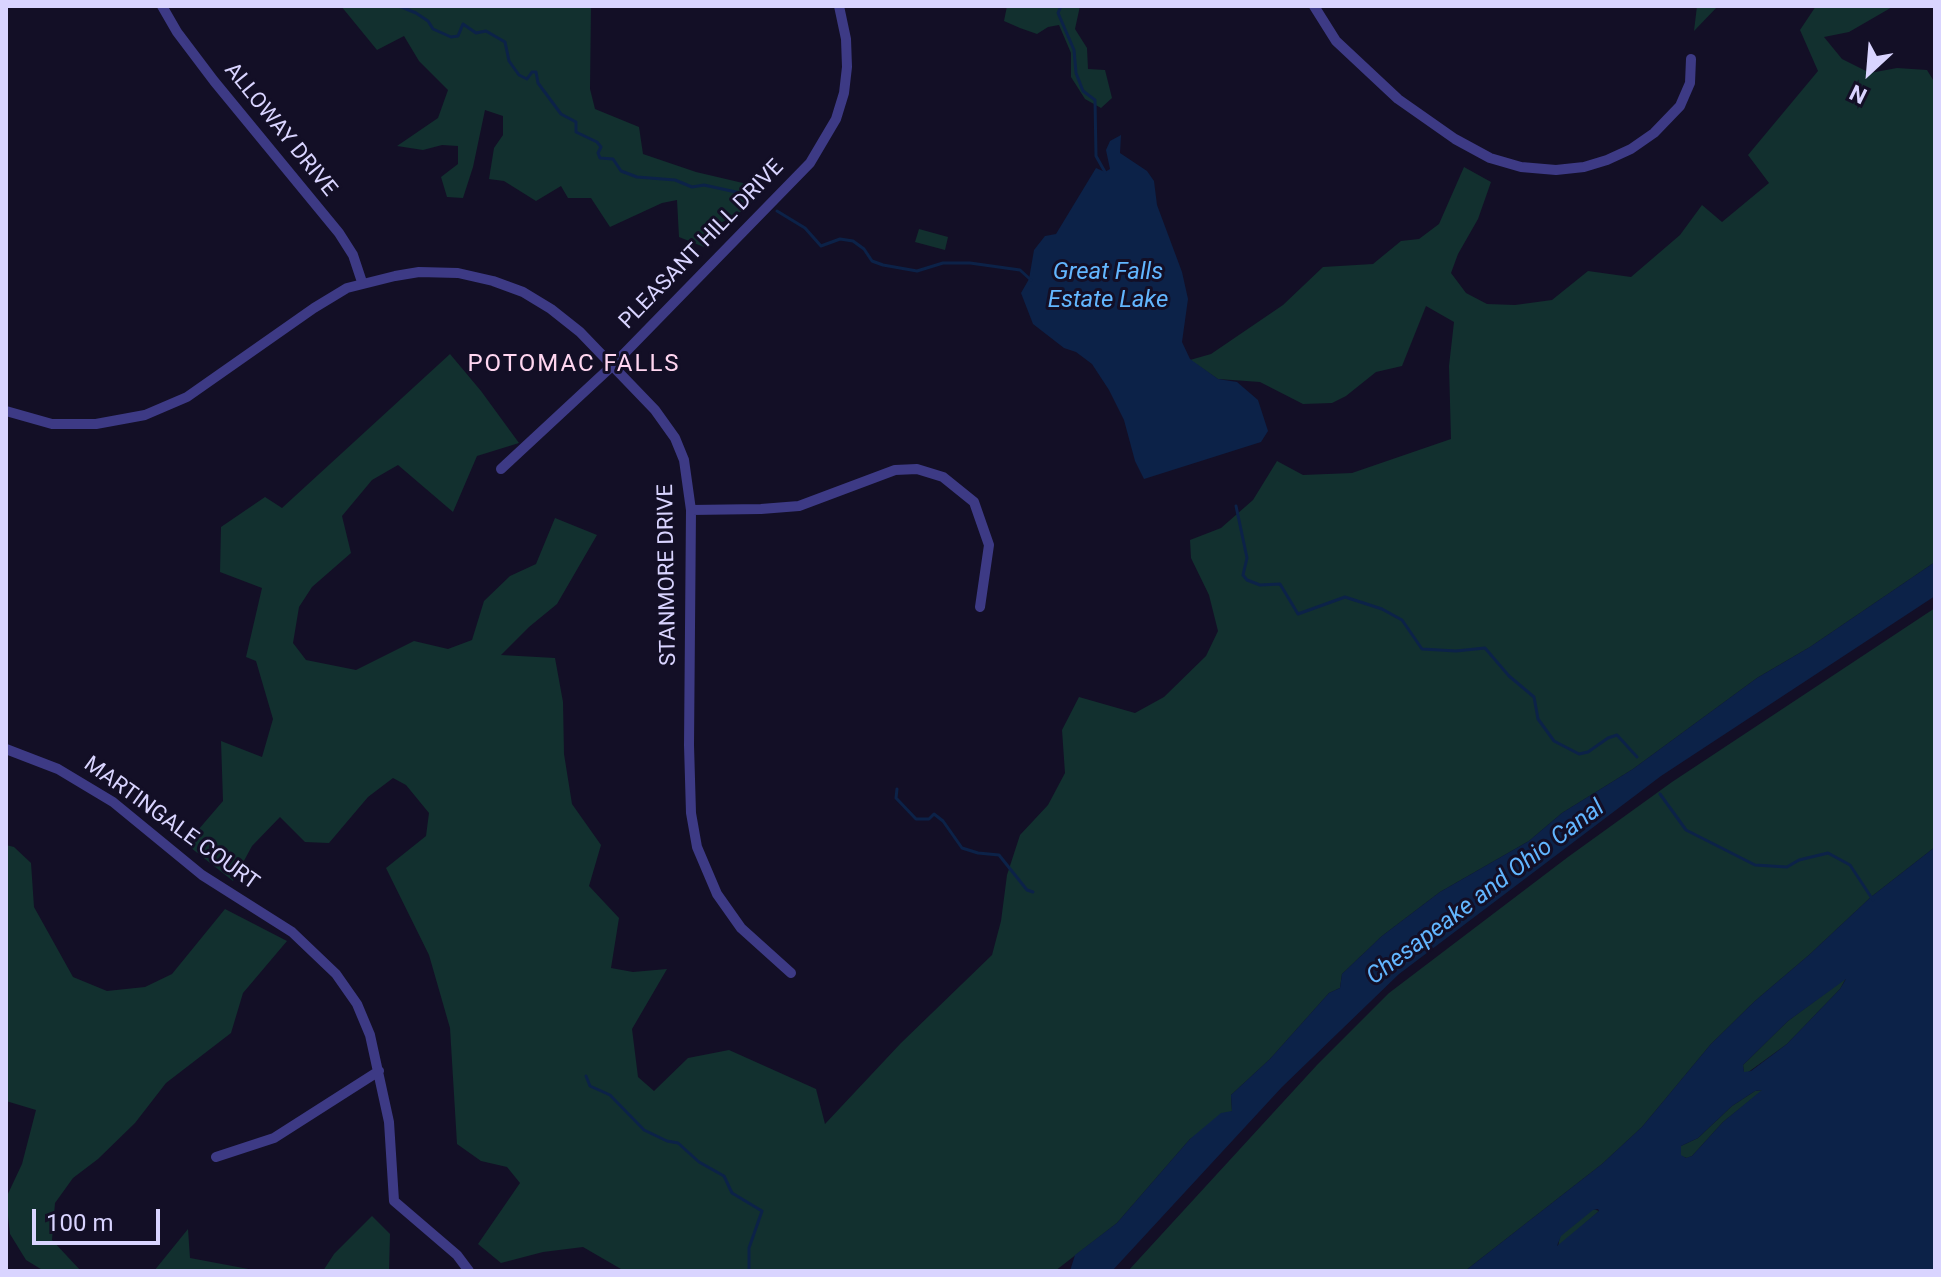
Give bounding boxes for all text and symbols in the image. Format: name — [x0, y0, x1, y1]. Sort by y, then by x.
north arrow — [1829, 32, 1909, 112]
street label: ALLOWAY DRIVE — [218, 58, 342, 202]
text: N — [1846, 79, 1871, 109]
street label: PLEASANT HILL DRIVE — [614, 155, 790, 335]
water label: Great Falls Estate Lake — [1048, 259, 1168, 315]
district label: POTOMAC FALLS — [467, 351, 681, 379]
street label: STANMORE DRIVE — [653, 484, 683, 666]
street label: MARTINGALE COURT — [78, 752, 264, 896]
water label: Chesapeake and Ohio Canal — [1361, 794, 1611, 992]
scale bar — [36, 1193, 164, 1243]
text: 100 m — [46, 1209, 113, 1237]

